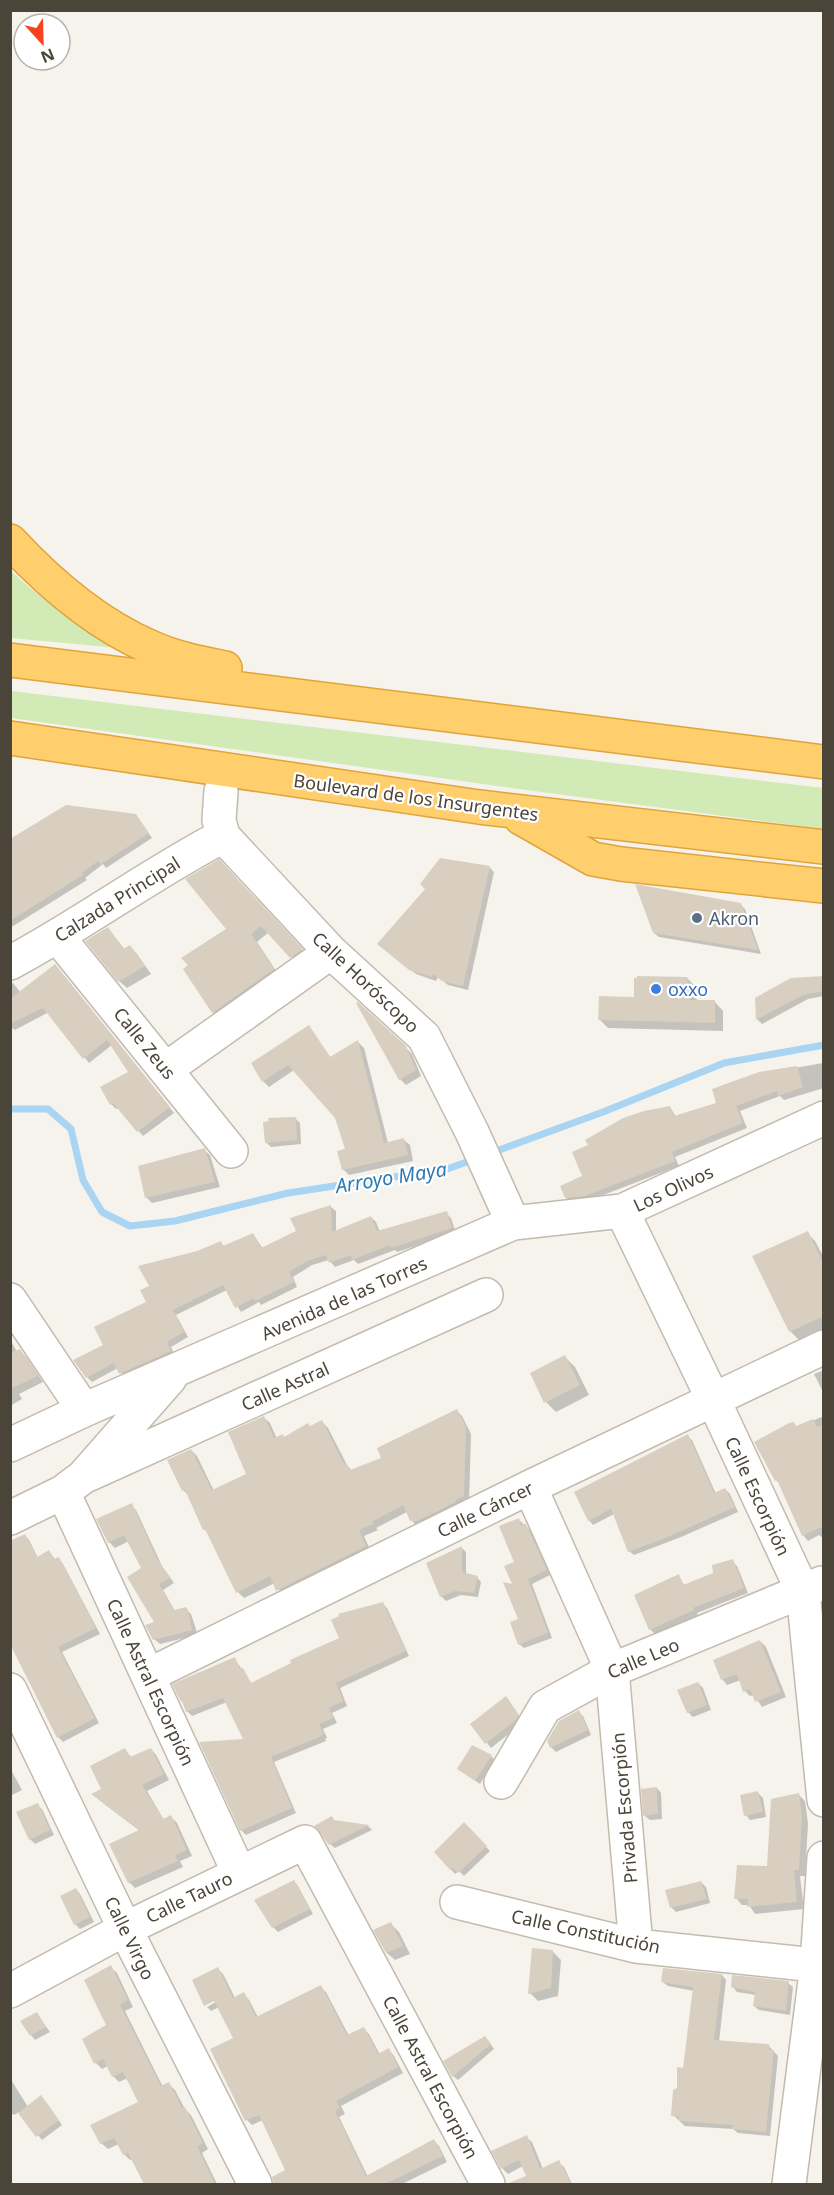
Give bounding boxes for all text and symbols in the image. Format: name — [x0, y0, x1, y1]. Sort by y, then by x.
north arrow — [12, 12, 72, 72]
text: N — [37, 43, 58, 69]
street label: Boulevard de los Insurgentes — [292, 768, 540, 826]
street label: Calzada Principal — [50, 851, 184, 947]
place label: Akron — [709, 906, 759, 930]
marker: Akron — [690, 911, 704, 925]
street label: Calle Horóscopo — [307, 926, 425, 1038]
place label: oxxo — [668, 977, 708, 1001]
marker: oxxo — [649, 982, 663, 996]
street label: Calle Zeus — [109, 1002, 181, 1084]
water label: Arroyo Maya — [331, 1155, 449, 1199]
street label: Los Olivos — [629, 1159, 717, 1217]
street label: Avenida de las Torres — [257, 1251, 431, 1345]
street label: Calle Astral — [237, 1356, 333, 1416]
street label: Calle Escorpión — [720, 1433, 796, 1559]
street label: Calle Cáncer — [433, 1475, 538, 1543]
street label: Calle Astral Escorpión — [102, 1594, 200, 1770]
street label: Calle Leo — [603, 1632, 683, 1684]
street label: Privada Escorpión — [605, 1732, 643, 1884]
street label: Calle Tauro — [142, 1866, 236, 1928]
street label: Calle Virgo — [99, 1892, 161, 1984]
street label: Calle Constitución — [509, 1903, 663, 1959]
street label: Calle Astral Escorpión — [378, 1991, 484, 2163]

